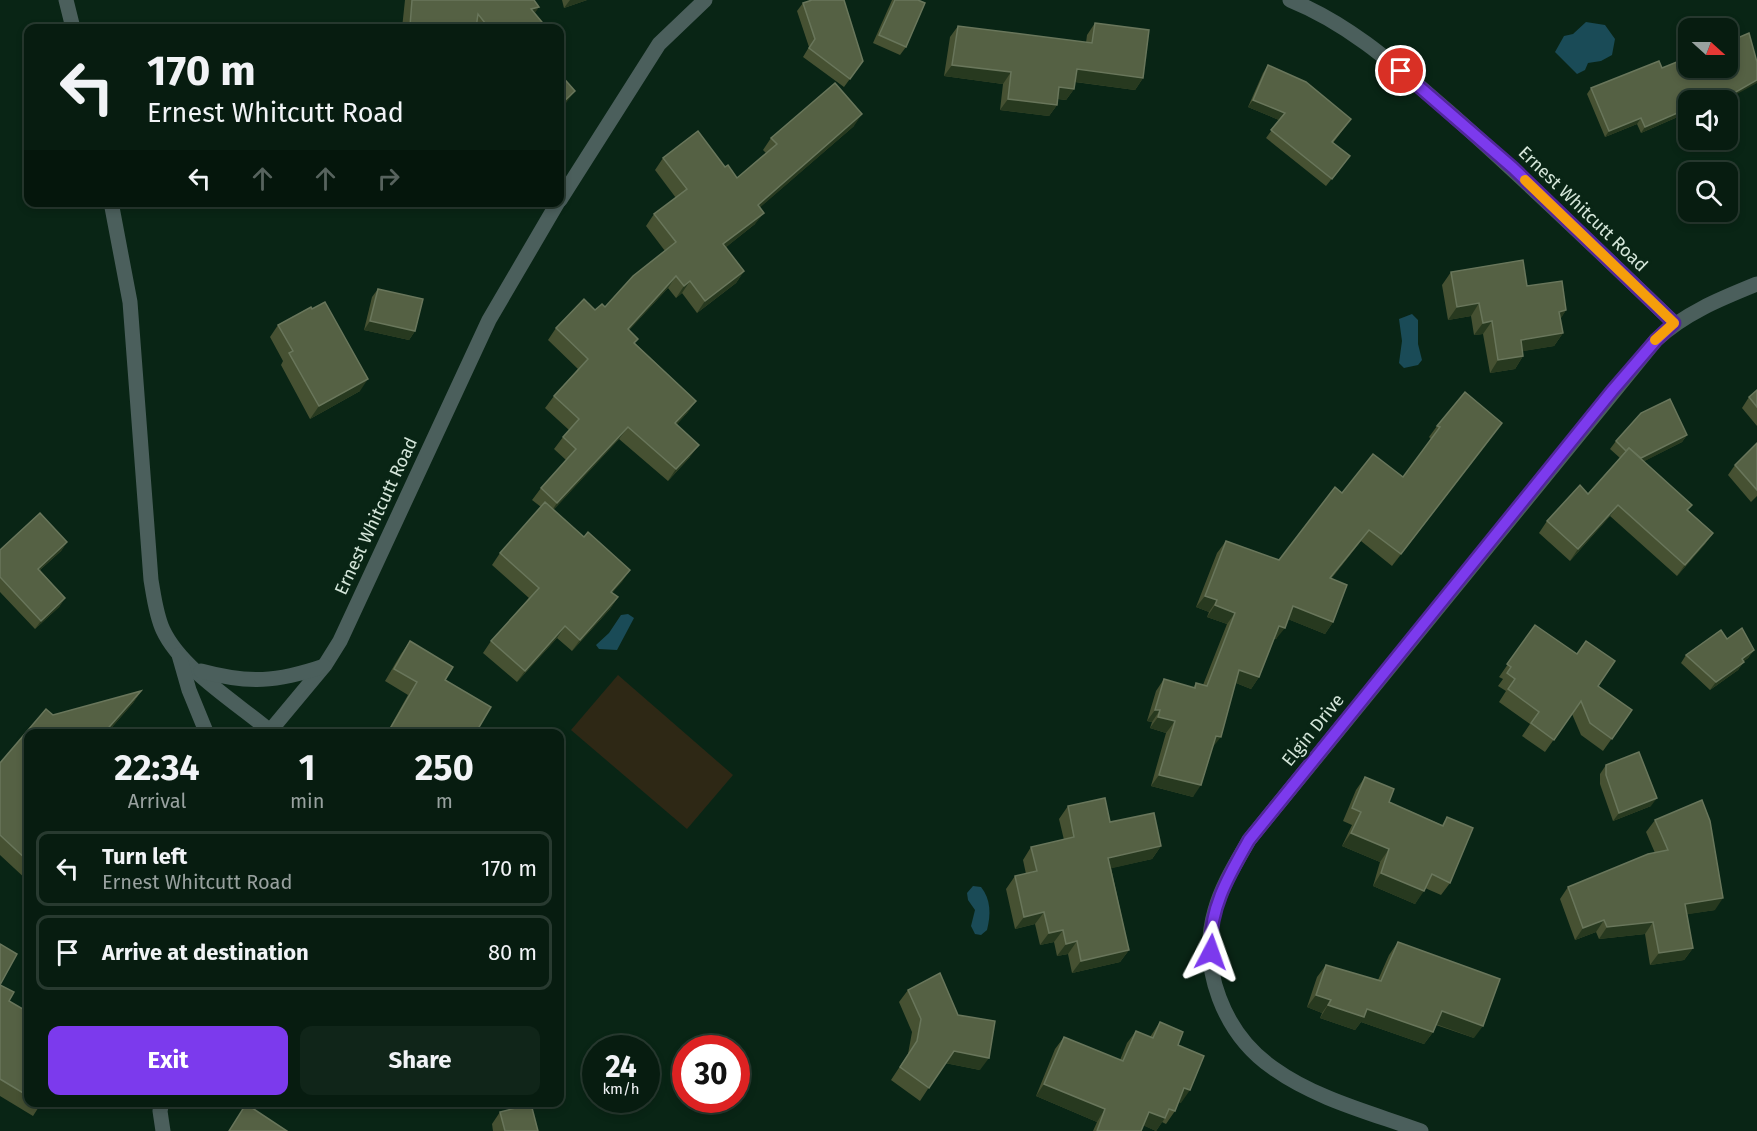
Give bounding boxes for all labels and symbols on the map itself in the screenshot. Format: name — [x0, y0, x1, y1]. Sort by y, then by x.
north arrow — [1678, 18, 1738, 78]
pin — [1375, 45, 1426, 96]
street label: Ernest Whitcutt Road — [1514, 142, 1652, 276]
street label: Ernest Whitcutt Road — [330, 434, 422, 598]
street label: Elgin Drive — [1277, 689, 1349, 771]
position arrow — [1179, 920, 1243, 984]
speed limit sign: 30 — [672, 1035, 750, 1113]

